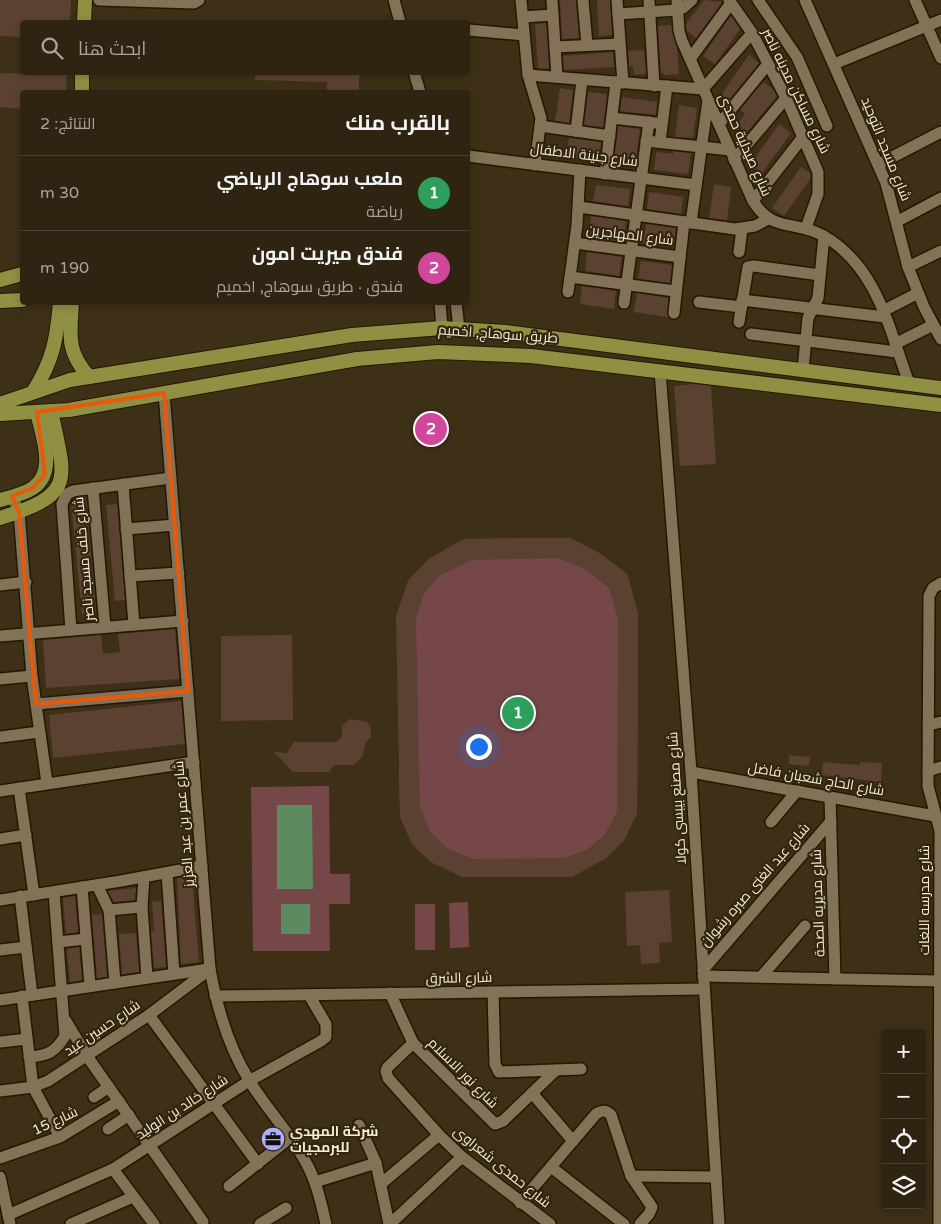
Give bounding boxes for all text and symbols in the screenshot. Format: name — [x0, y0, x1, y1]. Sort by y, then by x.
search box — [20, 20, 470, 75]
street label: شارع مساكن مدينه ناصر — [758, 25, 834, 156]
icon: search — [38, 34, 66, 62]
text: ابحث هنا — [78, 38, 146, 60]
street label: شارع صيدلية حمدى — [715, 91, 775, 199]
street label: شارع مسجد التوحيد — [857, 95, 915, 203]
text: بالقرب منك — [345, 111, 450, 136]
text: النتائج: 2 — [40, 114, 96, 134]
street label: شارع جنينة الاطفال — [529, 140, 639, 170]
text: ملعب سوهاج الرياضي — [217, 168, 403, 190]
text: 30 m — [40, 183, 79, 203]
text: 1 — [429, 183, 439, 203]
text: رياضة — [366, 202, 403, 222]
street label: شارع المهاجرين — [585, 221, 675, 249]
text: فندق ميريت امون — [252, 243, 403, 265]
text: 190 m — [40, 258, 89, 278]
text: 2 — [429, 258, 439, 278]
text: فندق · طريق سوهاج, اخميم — [216, 277, 403, 297]
street label: طريق سوهاج, اخميم — [437, 321, 559, 348]
pin: 2 — [415, 410, 447, 448]
street label: شارع خلف مسجد ناصر — [70, 496, 98, 623]
pin: 1 — [502, 694, 534, 732]
street label: شارع مصنع بيبسى كولا — [664, 731, 690, 865]
your location — [466, 734, 492, 760]
street label: شارع الحاج شعبان فاضل — [746, 759, 886, 799]
street label: شارع عمر بن عبد العزيز — [170, 760, 198, 889]
street label: شارع عبد الغنى صبره رشوان — [697, 820, 813, 950]
street label: شارع مدرسه اللغات — [916, 845, 933, 955]
street label: شارع مديريه الصحة — [808, 849, 828, 957]
street label: شارع الشرق — [426, 969, 492, 987]
street label: شارع حسين عيد — [61, 996, 143, 1060]
map controls — [881, 1029, 926, 1209]
button: + — [881, 1029, 926, 1074]
street label: شارع نور الاسلام — [424, 1034, 502, 1112]
street label: شارع خالد بن الوليد — [133, 1071, 231, 1143]
button: − — [881, 1074, 926, 1119]
street label: شارع 15 — [29, 1103, 81, 1139]
button: locate — [881, 1119, 926, 1164]
place label: شركة المهدي للبرمجيات — [290, 1123, 378, 1156]
street label: شارع حمدى شعراوى — [450, 1123, 554, 1211]
office icon: شركة المهدي للبرمجيات — [260, 1126, 286, 1152]
button: layers — [881, 1164, 926, 1209]

